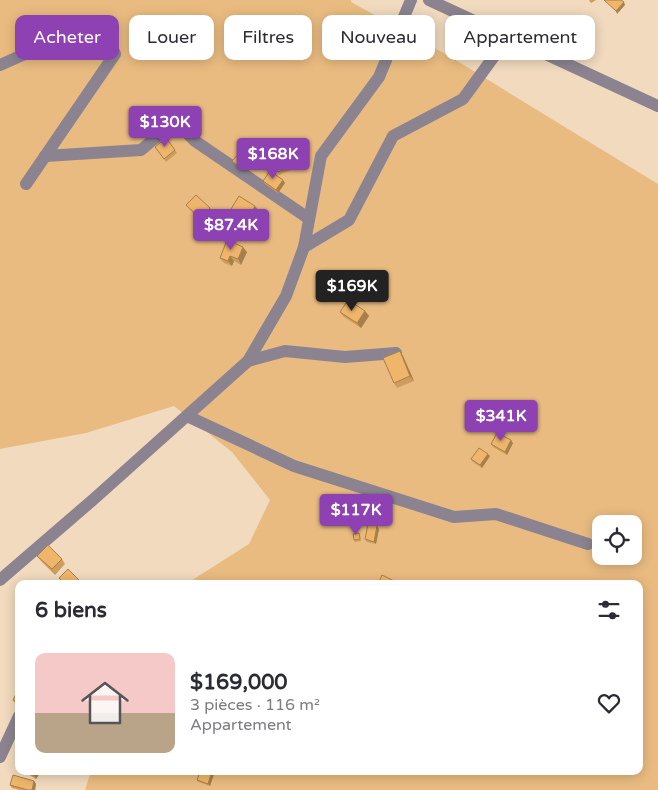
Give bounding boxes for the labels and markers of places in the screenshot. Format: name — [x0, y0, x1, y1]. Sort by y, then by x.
pin: $130K — [130, 106, 200, 148]
pin: $168K — [238, 138, 308, 180]
pin: $87.4K — [190, 208, 272, 251]
pin: $169K — [317, 270, 387, 312]
pin: $341K — [466, 400, 536, 442]
pin: $117K — [321, 494, 391, 536]

